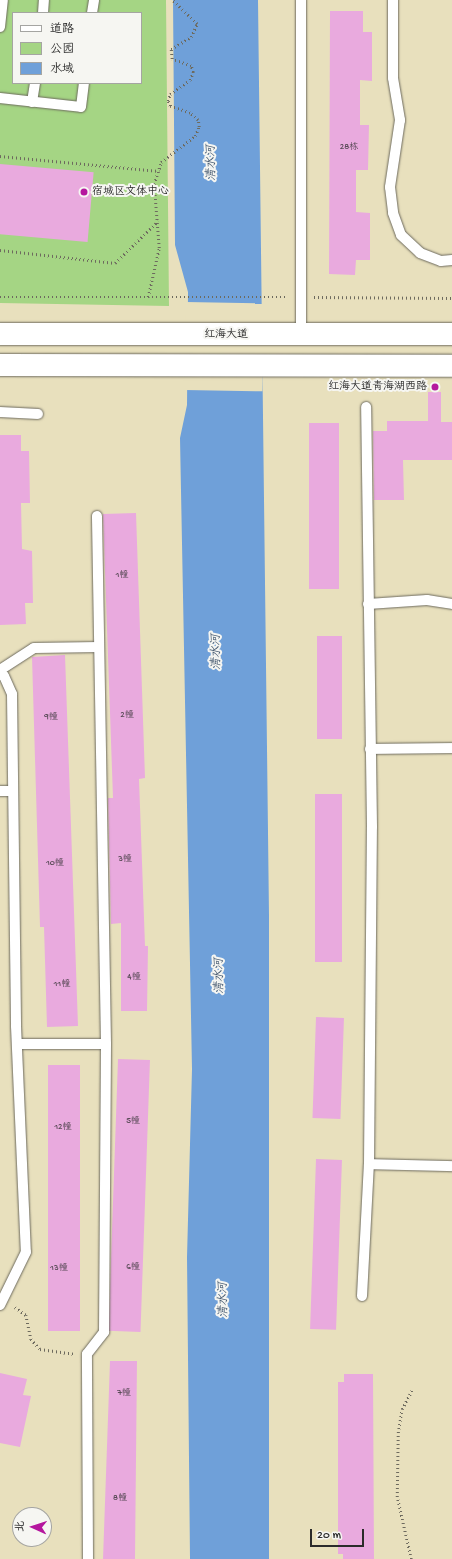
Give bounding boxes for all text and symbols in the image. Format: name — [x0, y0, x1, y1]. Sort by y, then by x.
legend — [12, 12, 142, 84]
text: 道路 — [50, 23, 74, 37]
text: 公园 — [50, 43, 74, 57]
text: 水域 — [50, 63, 74, 77]
house number: 28栋 — [340, 143, 358, 153]
water label: 清水河 — [205, 145, 221, 181]
place label: 宿城区文体中心 — [92, 185, 169, 199]
marker: 宿城区文体中心 — [79, 187, 89, 197]
street label: 红海大道 — [204, 328, 248, 342]
place label: 红海大道青海湖西路 — [328, 380, 427, 394]
marker: 红海大道青海湖西路 — [430, 382, 440, 392]
house number: 1幢 — [116, 571, 128, 581]
water label: 清水河 — [210, 634, 226, 670]
house number: 2幢 — [120, 711, 134, 721]
house number: 9幢 — [44, 713, 58, 723]
house number: 3幢 — [118, 855, 132, 865]
house number: 10幢 — [46, 859, 64, 869]
water label: 清水河 — [213, 958, 229, 994]
house number: 4幢 — [127, 973, 141, 983]
house number: 11幢 — [54, 980, 70, 990]
house number: 5幢 — [126, 1117, 140, 1127]
house number: 12幢 — [54, 1123, 72, 1133]
house number: 6幢 — [126, 1263, 140, 1273]
house number: 13幢 — [50, 1264, 68, 1274]
water label: 清水河 — [217, 1282, 233, 1318]
house number: 7幢 — [117, 1389, 131, 1399]
house number: 8幢 — [113, 1494, 127, 1504]
north arrow — [12, 1507, 52, 1547]
text: 北 — [15, 1521, 27, 1532]
scale bar — [312, 1521, 366, 1547]
text: 20 m — [317, 1529, 341, 1543]

